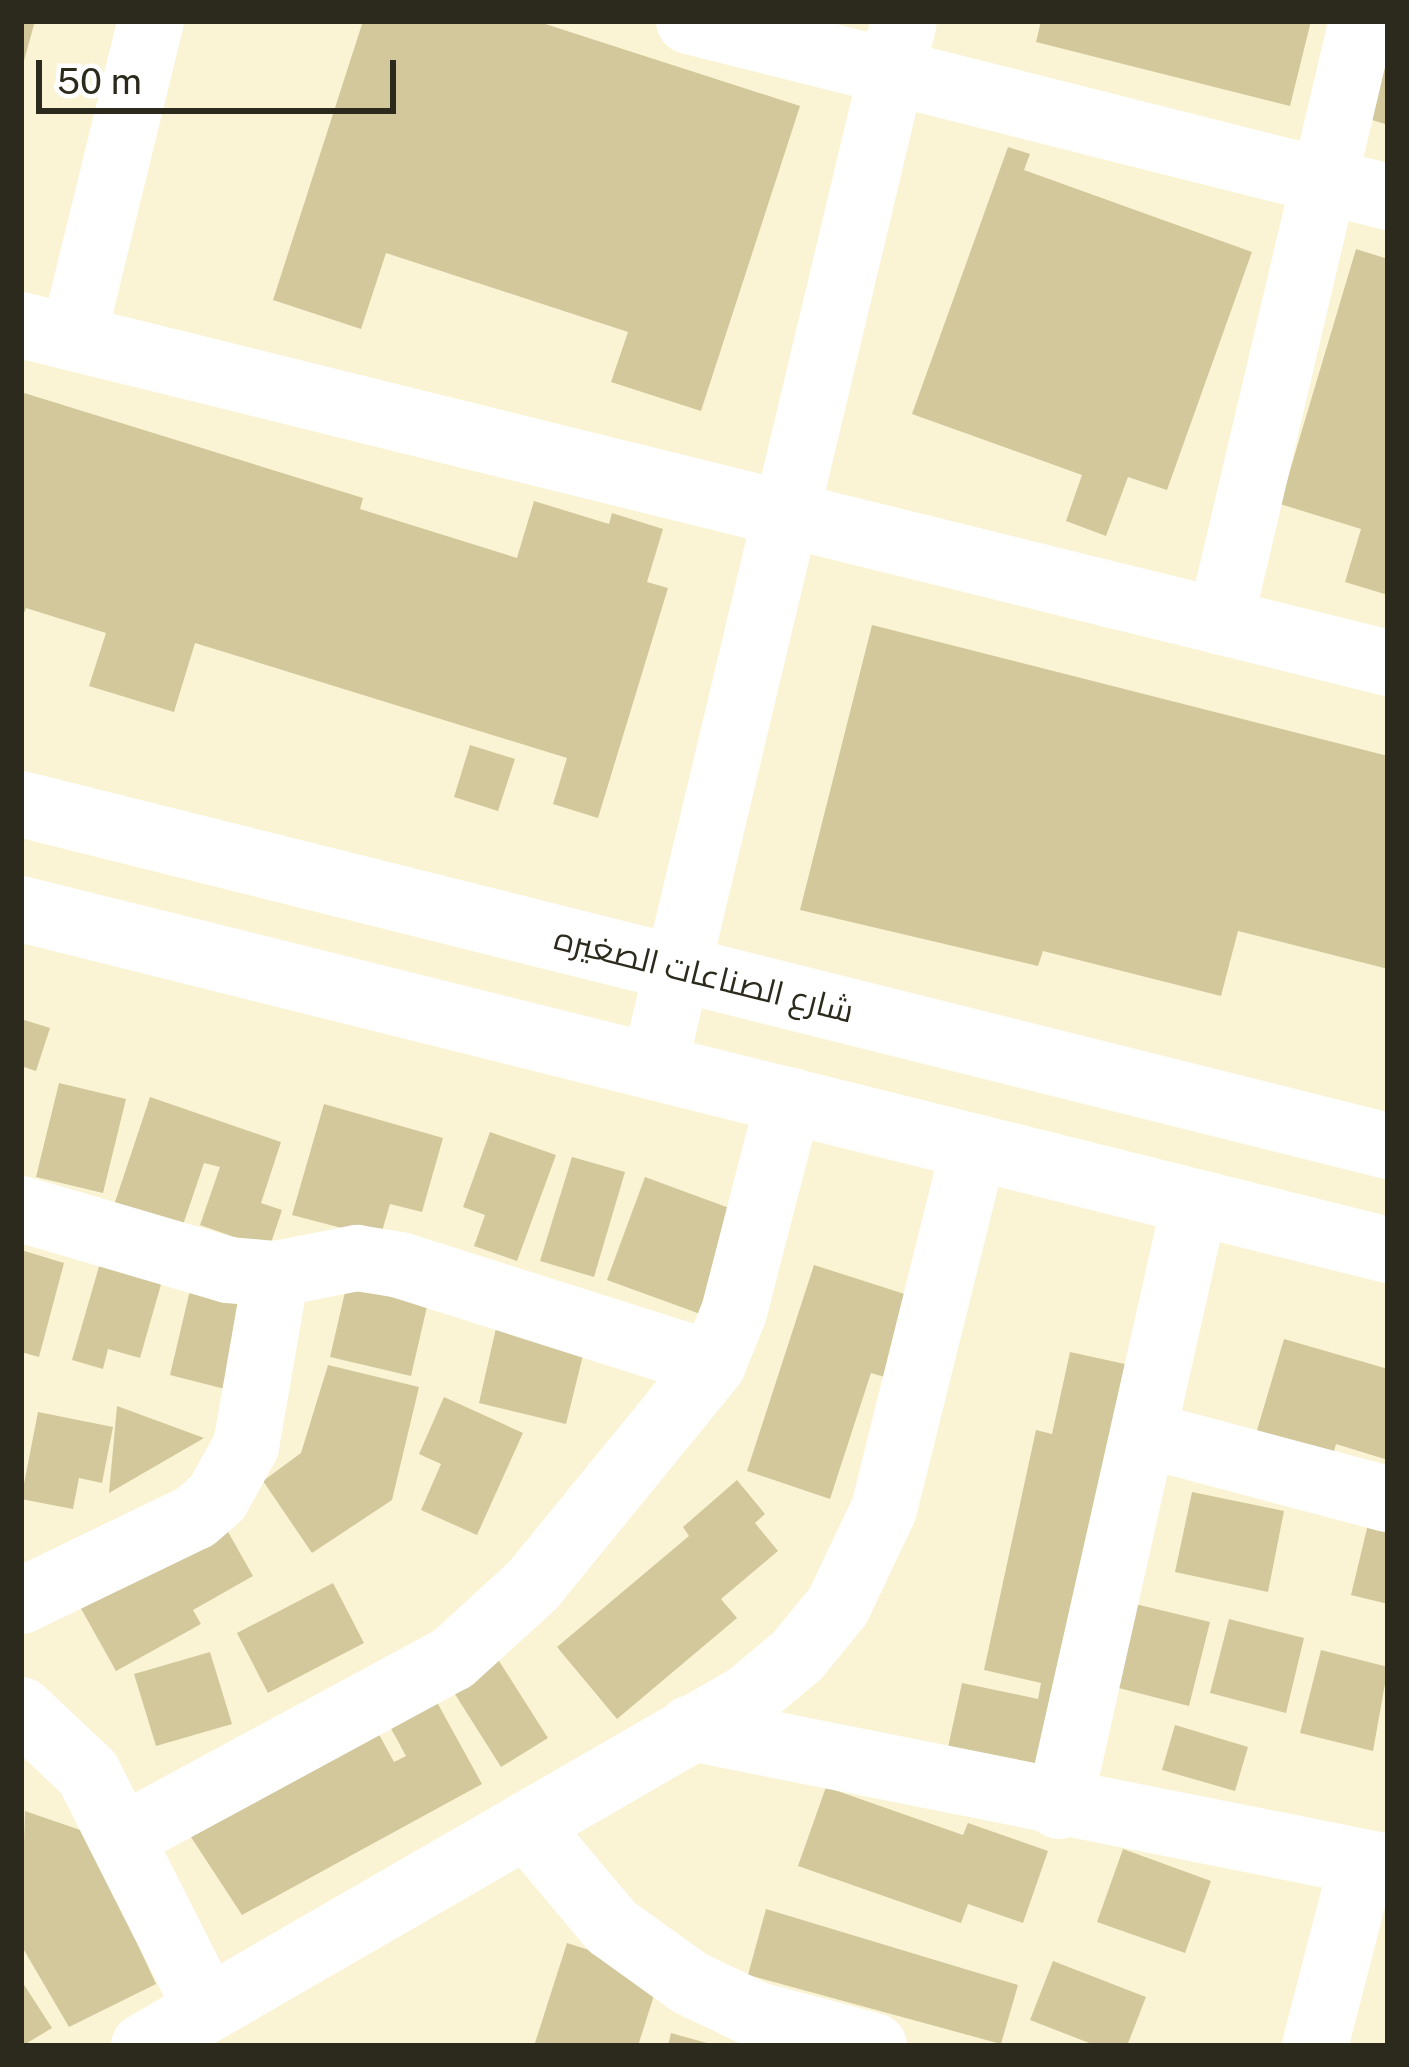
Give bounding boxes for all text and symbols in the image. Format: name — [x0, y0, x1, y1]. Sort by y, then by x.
scale bar — [42, 36, 402, 110]
text: 50 m — [57, 60, 142, 102]
street label: شارع الصناعات الصغيره — [550, 919, 858, 1031]

